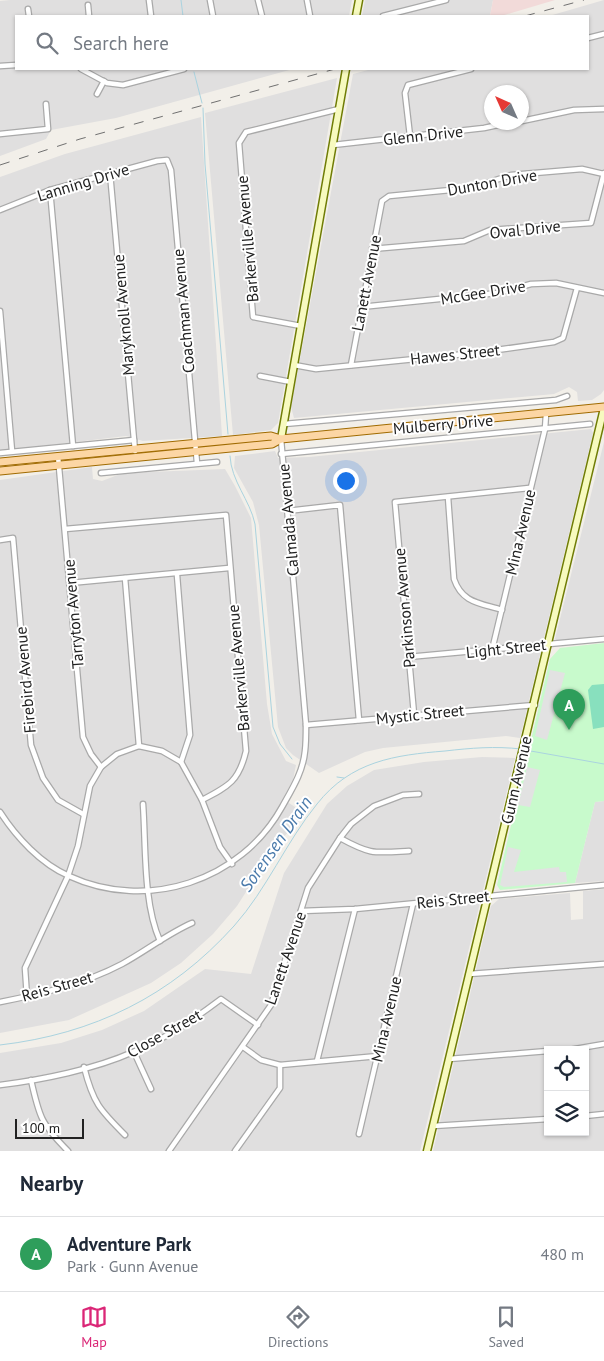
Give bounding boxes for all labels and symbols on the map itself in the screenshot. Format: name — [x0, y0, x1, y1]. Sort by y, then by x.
north arrow — [484, 85, 529, 130]
street label: Glenn Drive — [382, 121, 464, 149]
street label: Lanning Drive — [35, 159, 131, 205]
street label: Dunton Drive — [446, 164, 538, 200]
street label: Barkerville Avenue — [232, 175, 262, 303]
street label: Oval Drive — [489, 215, 561, 243]
street label: Lanett Avenue — [347, 233, 385, 333]
street label: Coachman Avenue — [168, 248, 198, 374]
street label: Maryknoll Avenue — [108, 254, 138, 376]
street label: McGee Drive — [439, 275, 527, 309]
street label: Hawes Street — [409, 339, 502, 369]
street label: Mulberry Drive — [392, 410, 494, 438]
street label: Calmada Avenue — [273, 463, 303, 577]
your location — [333, 468, 359, 494]
street label: Mina Avenue — [500, 487, 540, 577]
street label: Parkinson Avenue — [389, 547, 419, 669]
street label: Tarryton Avenue — [58, 558, 88, 670]
street label: Barkerville Avenue — [223, 604, 253, 732]
street label: Firebird Avenue — [10, 626, 40, 734]
street label: Light Street — [465, 634, 548, 662]
pin: A — [553, 689, 585, 730]
street label: Mystic Street — [375, 699, 466, 729]
street label: Gunn Avenue — [496, 734, 536, 826]
water label: Sorensen Drain — [234, 792, 317, 896]
street label: Reis Street — [416, 885, 491, 913]
street label: Lanett Avenue — [260, 909, 310, 1007]
street label: Reis Street — [19, 966, 95, 1006]
street label: Mina Avenue — [366, 974, 406, 1064]
street label: Close Street — [123, 1004, 205, 1062]
scale bar — [15, 1116, 84, 1139]

